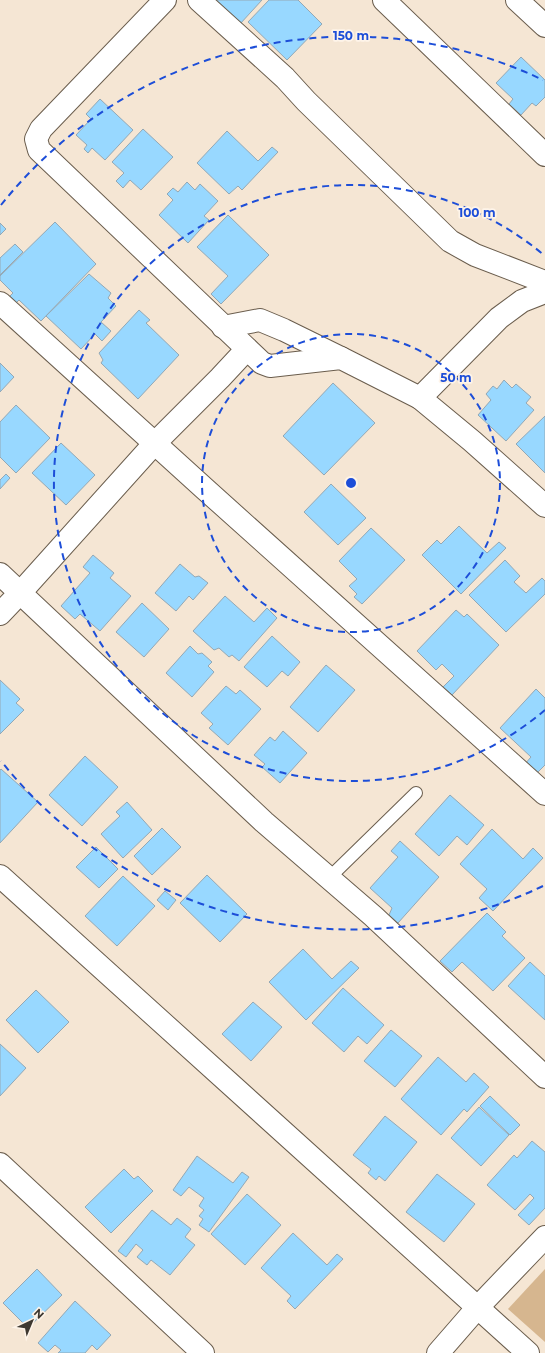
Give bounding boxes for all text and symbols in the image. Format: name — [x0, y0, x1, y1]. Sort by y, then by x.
text: 150 m — [333, 28, 369, 43]
text: 100 m — [459, 205, 495, 220]
text: 50 m — [440, 370, 472, 385]
centre of rings — [344, 476, 358, 490]
north arrow — [12, 1301, 52, 1341]
text: N — [31, 1306, 47, 1322]

